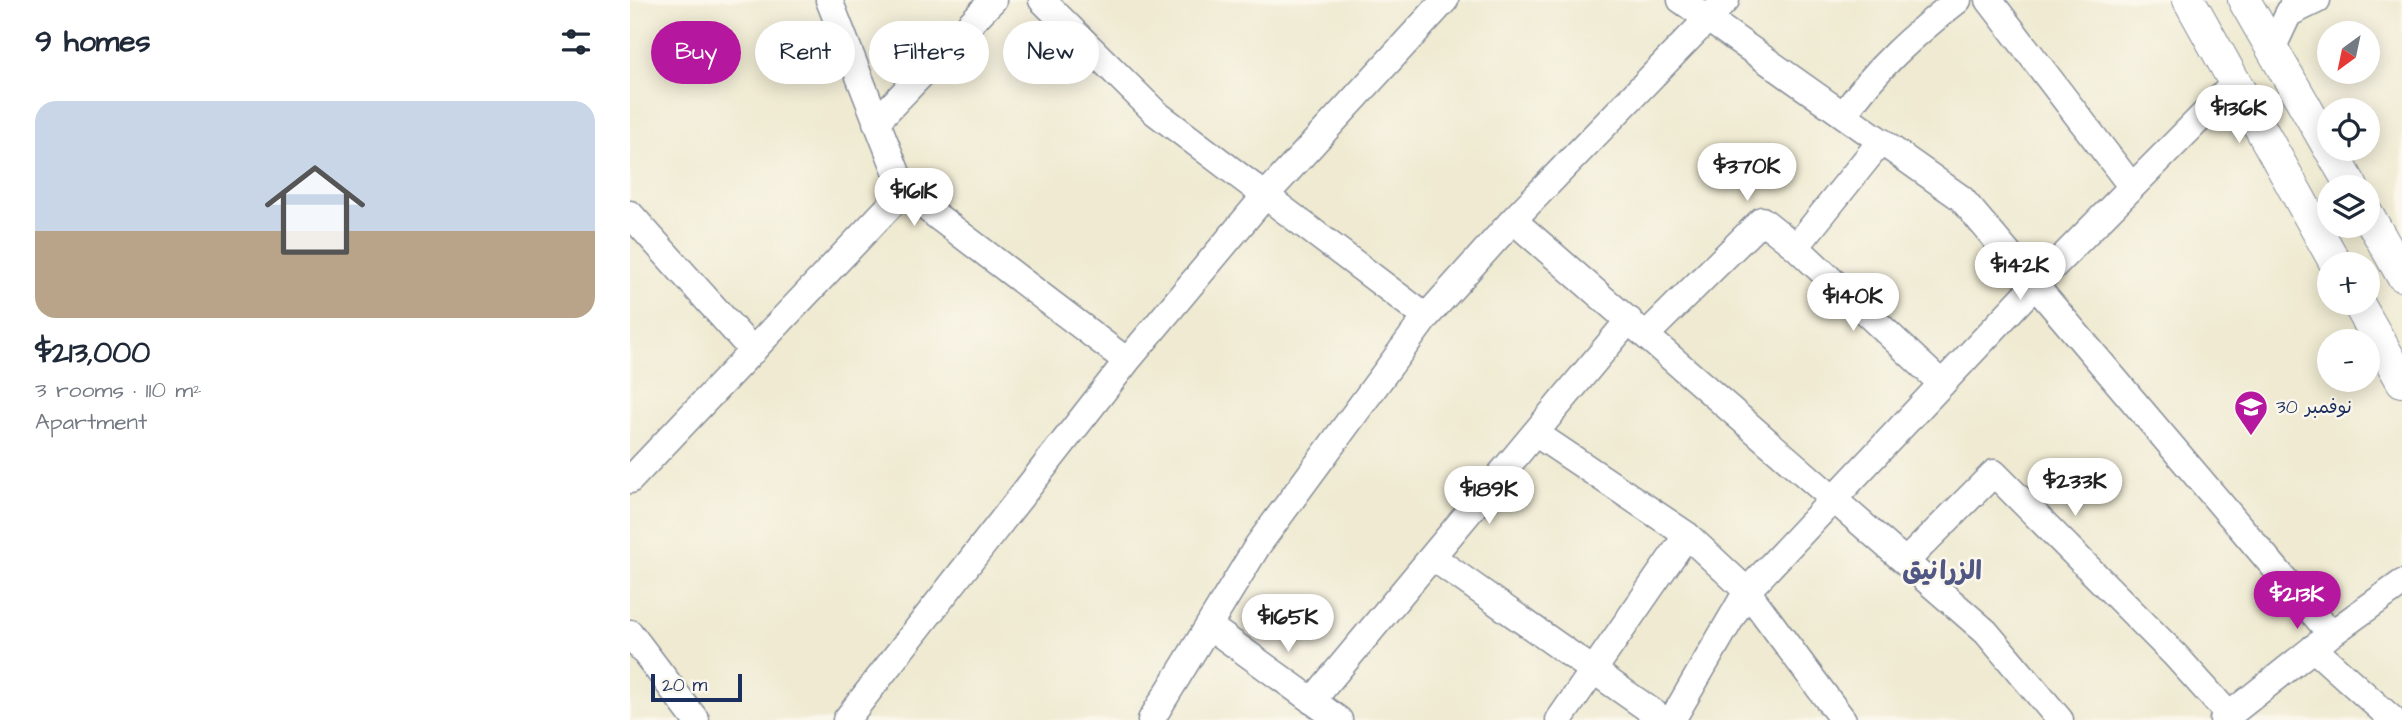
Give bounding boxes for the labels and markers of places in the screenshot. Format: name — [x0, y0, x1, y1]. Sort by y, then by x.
pin: $136K — [2190, 86, 2288, 145]
pin: $370K — [1698, 144, 1796, 203]
pin: $161K — [865, 168, 963, 228]
pin: $142K — [1971, 243, 2069, 302]
pin: $140K — [1804, 274, 1902, 333]
school or university icon: 30 نوفمبر — [2232, 388, 2270, 437]
place label: 30 نوفمبر — [2276, 394, 2352, 421]
pin: $233K — [2026, 458, 2124, 518]
pin: $189K — [1440, 466, 1538, 526]
pin: $213K — [2248, 572, 2346, 631]
pin: $165K — [1239, 594, 1337, 654]

